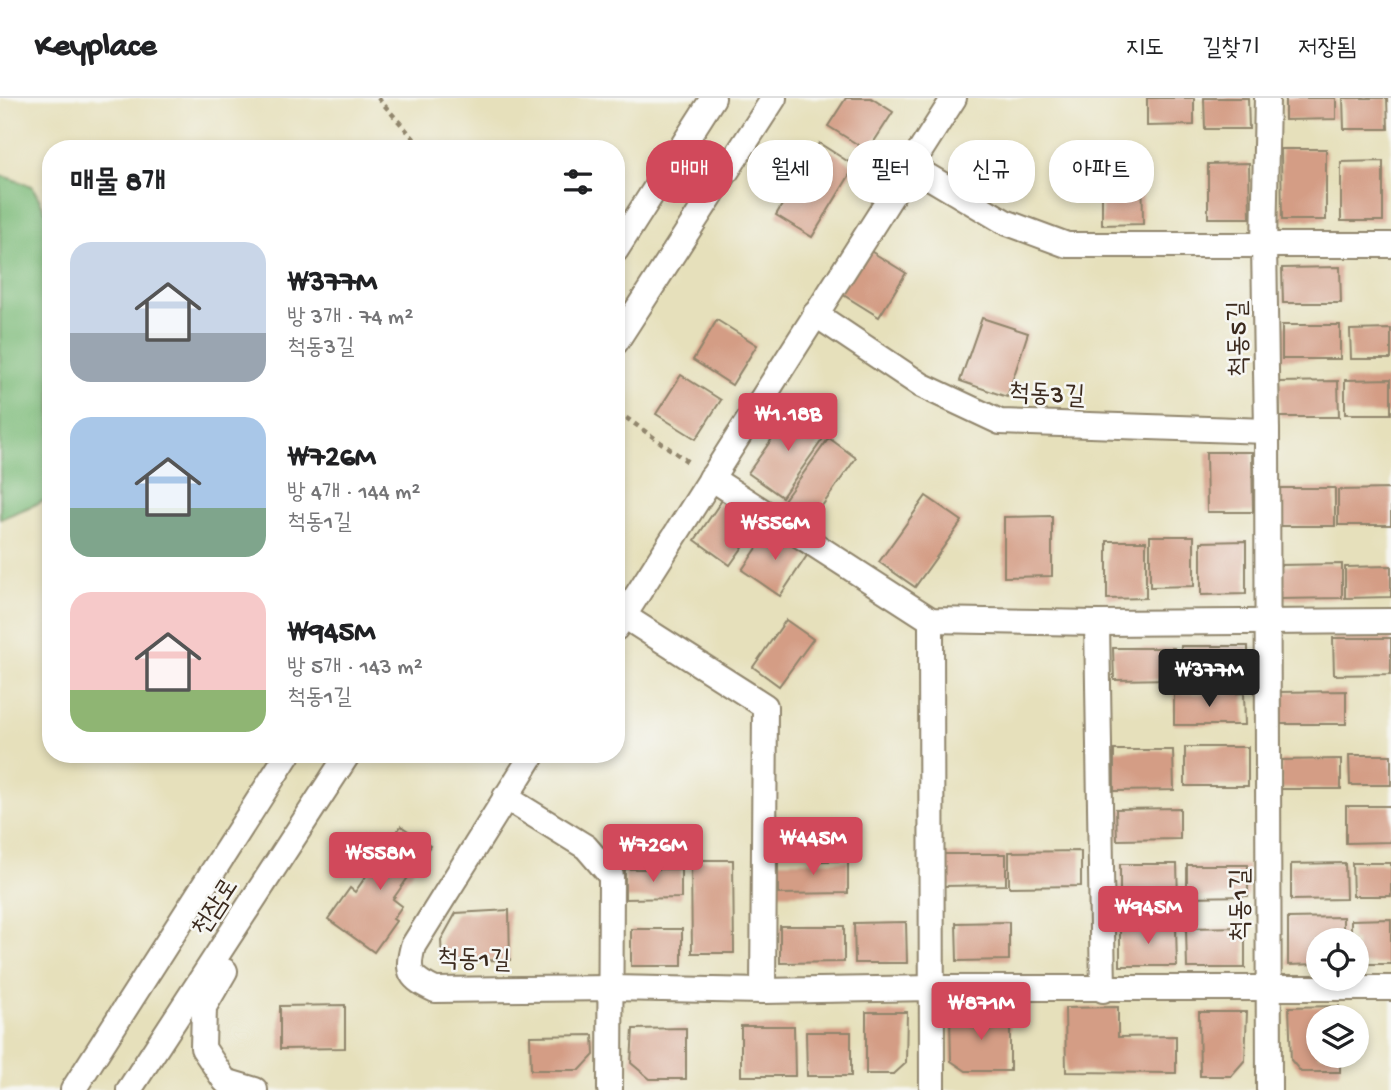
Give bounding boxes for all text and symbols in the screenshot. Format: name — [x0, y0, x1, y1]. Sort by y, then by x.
text: Keyplace — [35, 29, 157, 67]
text: 지도 — [1126, 35, 1164, 64]
text: 길찾기 — [1202, 35, 1260, 64]
text: 저장됨 — [1298, 35, 1356, 64]
chip: 매매 — [646, 140, 733, 203]
chip: 월세 — [747, 140, 833, 203]
chip: 필터 — [847, 140, 934, 203]
chip: 신규 — [948, 140, 1035, 203]
chip: 아파트 — [1049, 140, 1154, 203]
icon: filters — [559, 163, 597, 201]
text: 매물 8개 — [70, 167, 166, 202]
text: ₩377M — [287, 267, 377, 302]
icon: home — [126, 270, 210, 354]
street label: 척동5길 — [1224, 300, 1257, 377]
text: 방 3개 · 74 m² — [287, 305, 413, 332]
text: 척동3길 — [287, 335, 354, 362]
street label: 척동3길 — [1008, 379, 1086, 414]
pin: ₩1.18B — [731, 394, 845, 453]
text: ₩1.18B — [754, 402, 822, 429]
text: ₩726M — [287, 442, 376, 477]
icon: home — [126, 445, 210, 529]
text: 방 4개 · 144 m² — [287, 480, 420, 507]
pin: ₩556M — [726, 503, 824, 562]
text: 척동1길 — [287, 510, 352, 537]
text: ₩556M — [741, 511, 809, 538]
text: ₩945M — [287, 617, 375, 652]
icon: home — [126, 620, 210, 704]
pin: ₩377M — [1160, 650, 1258, 709]
text: 방 5개 · 143 m² — [287, 655, 423, 682]
text: ₩377M — [1175, 658, 1243, 685]
text: 척동1길 — [287, 685, 352, 712]
pin: ₩445M — [764, 818, 862, 877]
pin: ₩726M — [604, 824, 702, 884]
text: ₩445M — [780, 826, 846, 853]
pin: ₩558M — [331, 832, 429, 892]
text: ₩726M — [619, 833, 687, 860]
text: ₩558M — [345, 841, 415, 868]
street label: 척동1길 — [1227, 868, 1258, 942]
street label: 천잠로 — [187, 874, 247, 943]
pin: ₩945M — [1099, 886, 1197, 946]
text: ₩945M — [1114, 895, 1182, 922]
map controls — [1306, 928, 1369, 1068]
button: locate — [1306, 928, 1369, 991]
street label: 척동1길 — [437, 945, 511, 978]
pin: ₩871M — [932, 982, 1030, 1042]
text: ₩871M — [948, 991, 1014, 1018]
button: layers — [1306, 1005, 1369, 1068]

